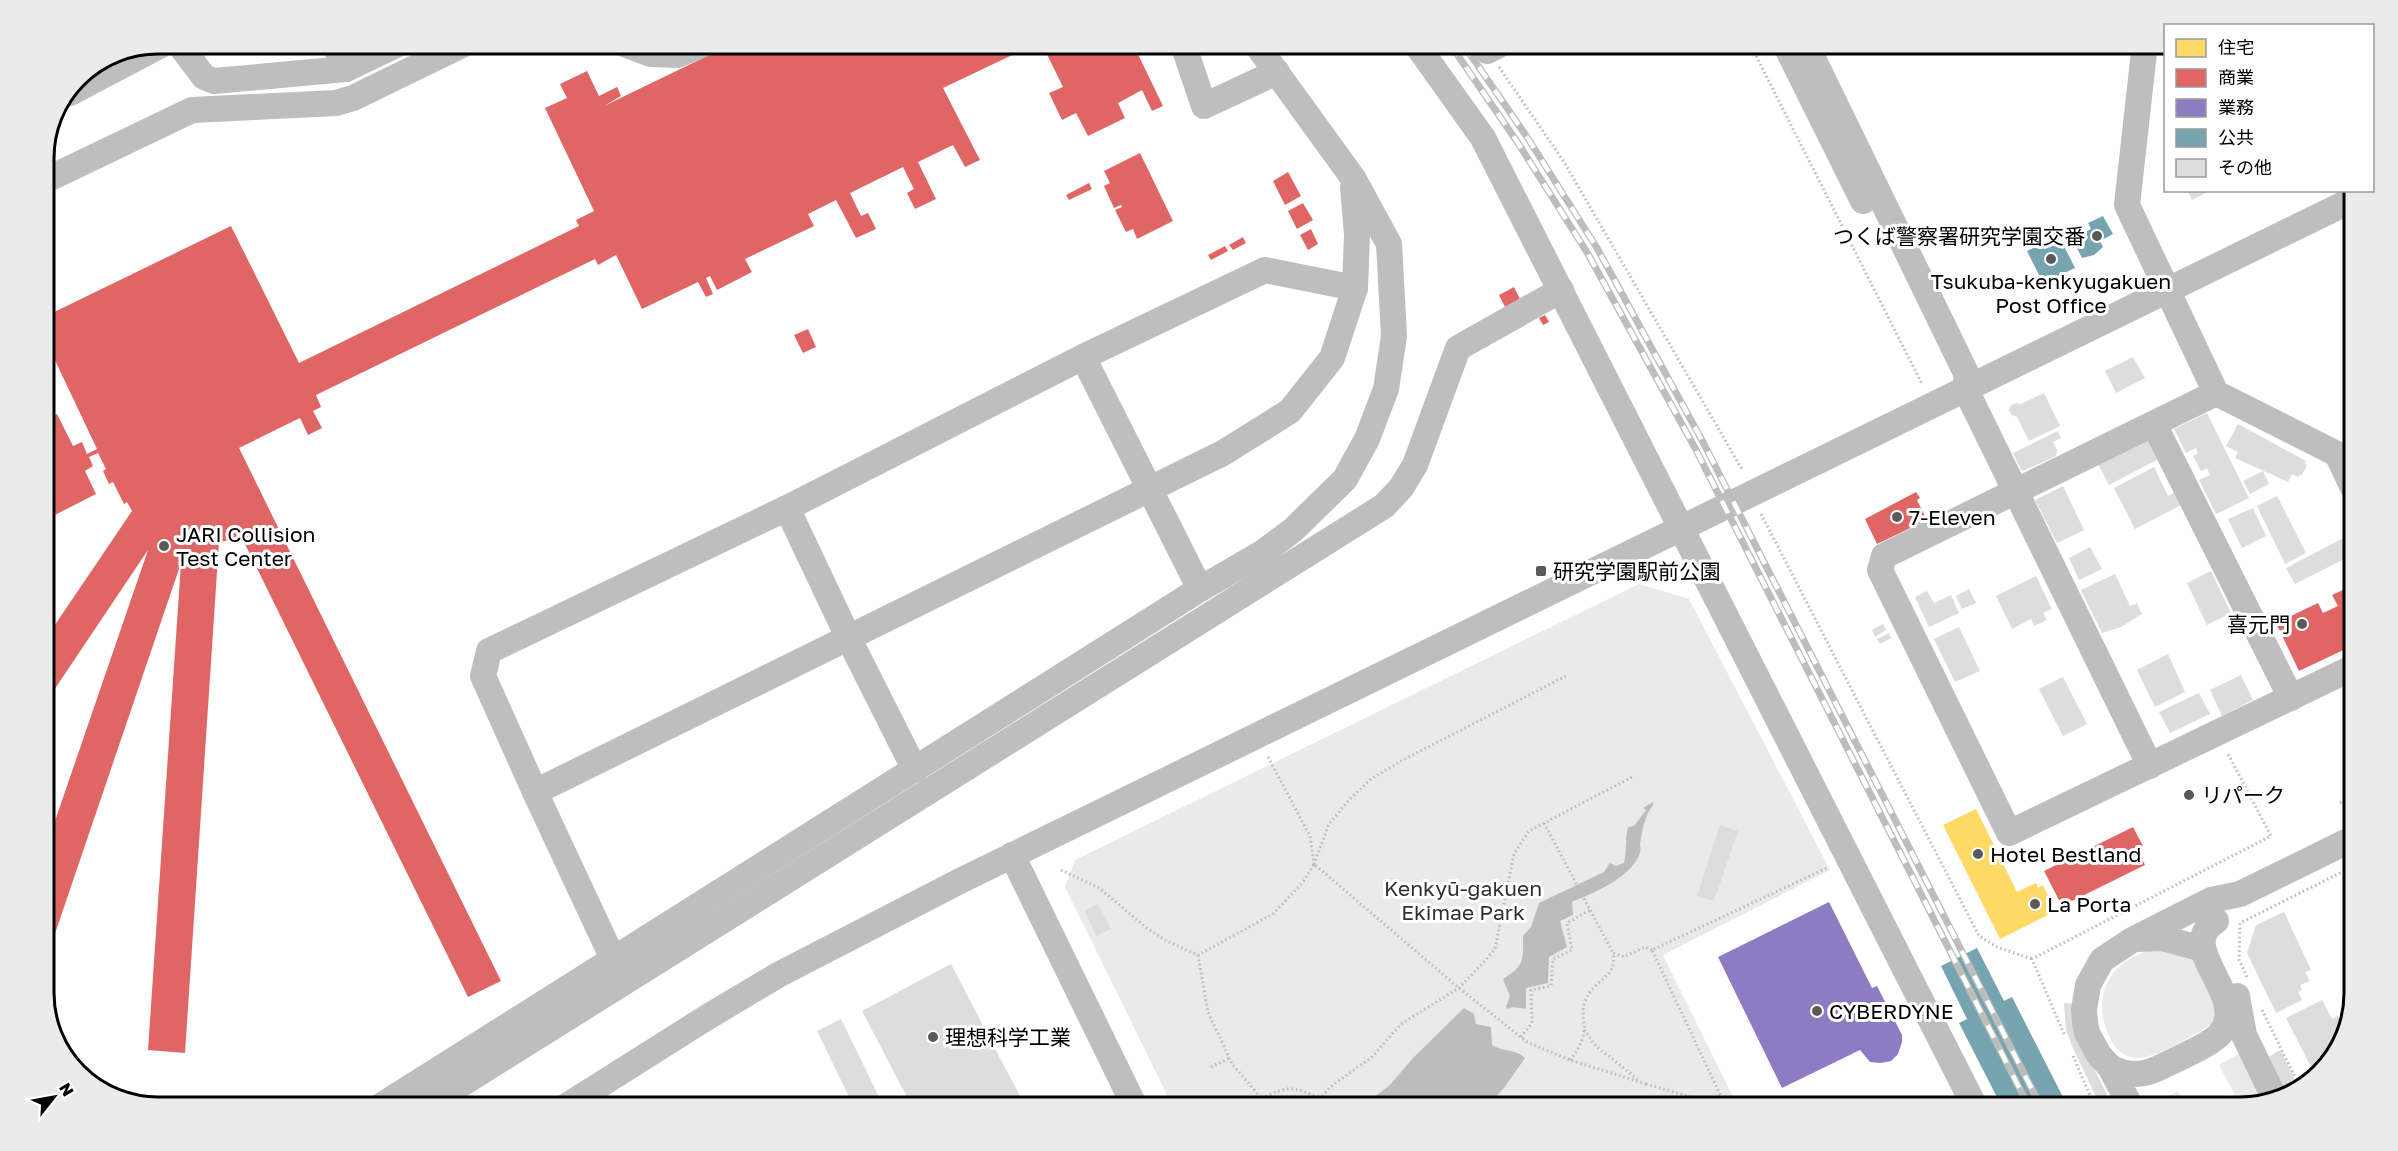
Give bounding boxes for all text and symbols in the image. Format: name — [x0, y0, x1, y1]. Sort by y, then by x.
legend — [2164, 24, 2374, 192]
text: 住宅 — [2218, 36, 2254, 58]
text: 商業 — [2218, 66, 2254, 88]
text: 業務 — [2218, 96, 2254, 118]
text: 公共 — [2218, 126, 2254, 148]
text: その他 — [2218, 156, 2272, 178]
place label: つくば警察署研究学園交番 — [1833, 223, 2085, 249]
marker: つくば警察署研究学園交番 — [2090, 229, 2104, 243]
marker: Tsukuba-kenkyugakuen Post Office — [2044, 252, 2058, 266]
place label: Tsukuba-kenkyugakuen Post Office — [1931, 268, 2171, 318]
place label: 7-Eleven — [1909, 504, 1996, 530]
marker: 7-Eleven — [1890, 510, 1904, 524]
place label: JARI Collision Test Center — [176, 521, 315, 571]
marker: JARI Collision Test Center — [157, 539, 171, 553]
place label: 研究学園駅前公園 — [1553, 558, 1721, 584]
marker: 研究学園駅前公園 — [1534, 564, 1548, 578]
place label: 喜元門 — [2227, 611, 2290, 637]
marker: 喜元門 — [2295, 617, 2309, 631]
place label: リパーク — [2201, 782, 2285, 808]
marker: リパーク — [2182, 788, 2196, 802]
place label: Hotel Bestland — [1990, 841, 2141, 867]
marker: Hotel Bestland — [1971, 847, 1985, 861]
park label: Kenkyū-gakuen Ekimae Park — [1384, 875, 1542, 925]
place label: La Porta — [2047, 891, 2131, 917]
marker: La Porta — [2028, 897, 2042, 911]
place label: CYBERDYNE — [1829, 998, 1954, 1024]
marker: CYBERDYNE — [1810, 1004, 1824, 1018]
place label: 理想科学工業 — [945, 1024, 1071, 1050]
marker: 理想科学工業 — [926, 1030, 940, 1044]
north arrow — [24, 1067, 84, 1127]
text: N — [55, 1079, 79, 1100]

